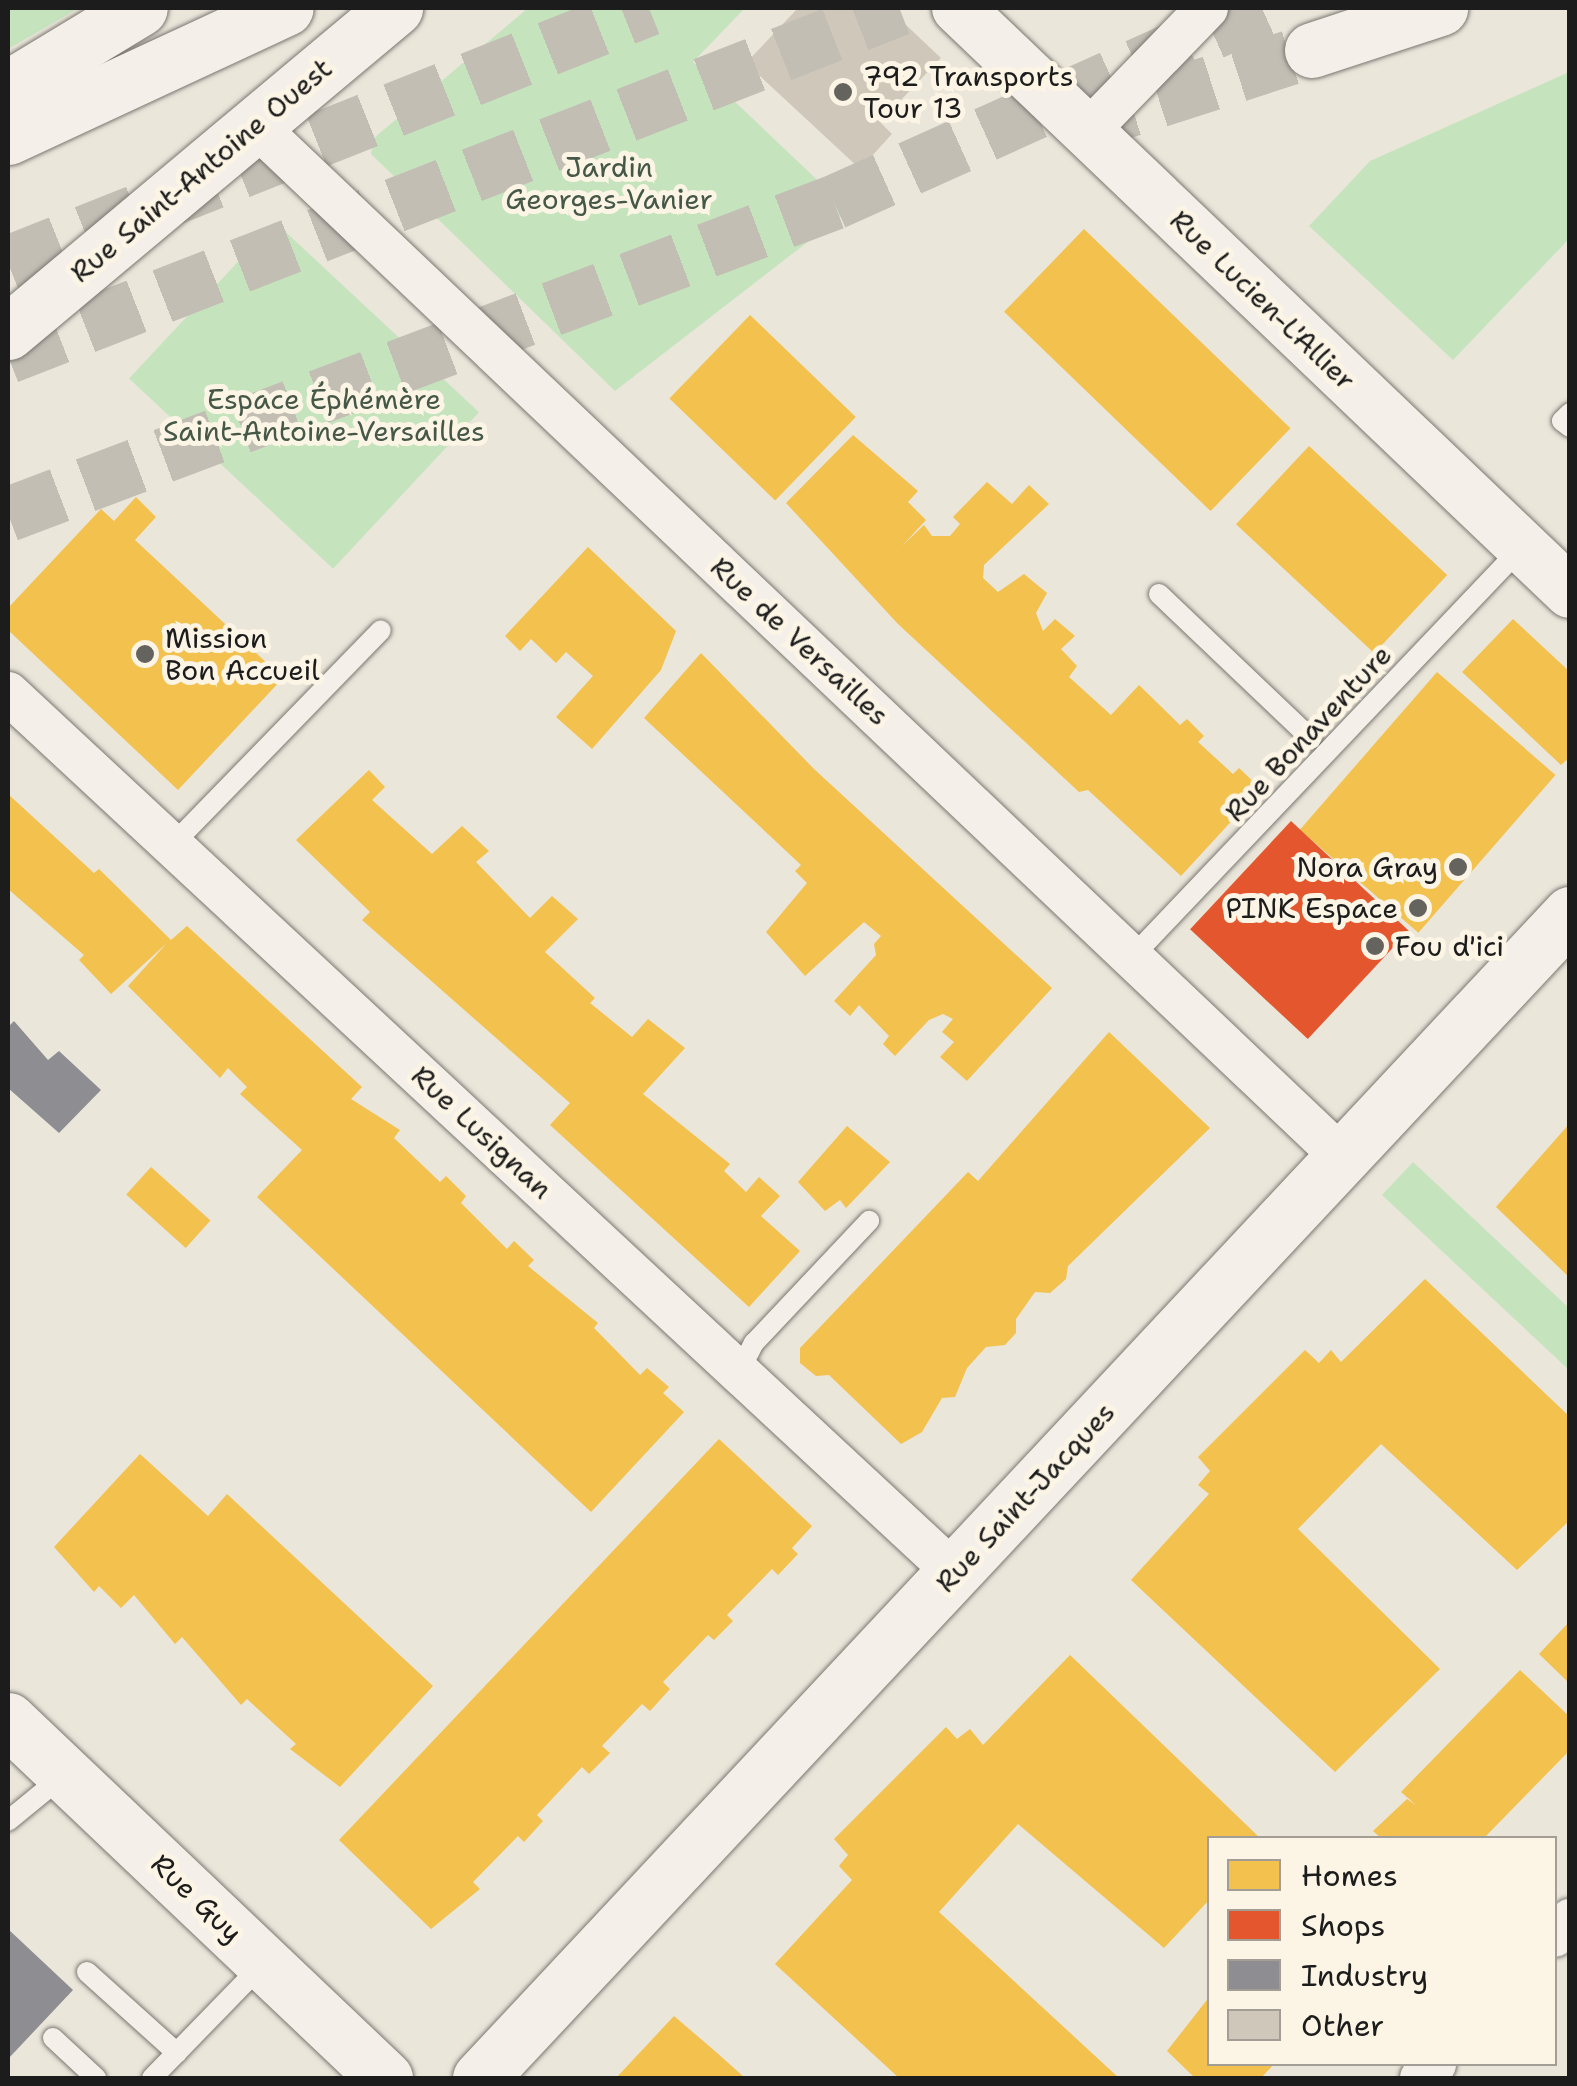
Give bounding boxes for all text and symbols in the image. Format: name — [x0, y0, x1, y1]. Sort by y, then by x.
street label: Rue Saint-Antoine Ouest — [63, 51, 339, 289]
place label: 792 Transports Tour 13 — [863, 59, 1074, 125]
marker: 792 Transports Tour 13 — [832, 81, 854, 103]
park label: Jardin Georges-Vanier — [505, 150, 713, 216]
street label: Rue Lucien-L'Allier — [1163, 203, 1363, 397]
park label: Espace Éphémère Saint-Antoine-Versailles — [163, 382, 485, 448]
street label: Rue de Versailles — [704, 550, 896, 732]
place label: Mission Bon Accueil — [165, 621, 320, 687]
street label: Rue Bonaventure — [1218, 638, 1398, 828]
marker: Mission Bon Accueil — [134, 643, 156, 665]
place label: Nora Gray — [1296, 850, 1438, 884]
marker: Nora Gray — [1447, 856, 1469, 878]
place label: PINK Espace — [1226, 891, 1398, 925]
marker: PINK Espace — [1407, 897, 1429, 919]
place label: Fou d'ici — [1395, 929, 1504, 963]
marker: Fou d'ici — [1364, 935, 1386, 957]
street label: Rue Lusignan — [405, 1058, 559, 1206]
street label: Rue Saint-Jacques — [928, 1395, 1122, 1599]
legend — [1207, 1836, 1557, 2066]
street label: Rue Guy — [145, 1847, 249, 1949]
text: Homes — [1301, 1855, 1398, 1896]
text: Shops — [1301, 1905, 1385, 1946]
text: Industry — [1301, 1955, 1428, 1996]
text: Other — [1301, 2005, 1384, 2046]

